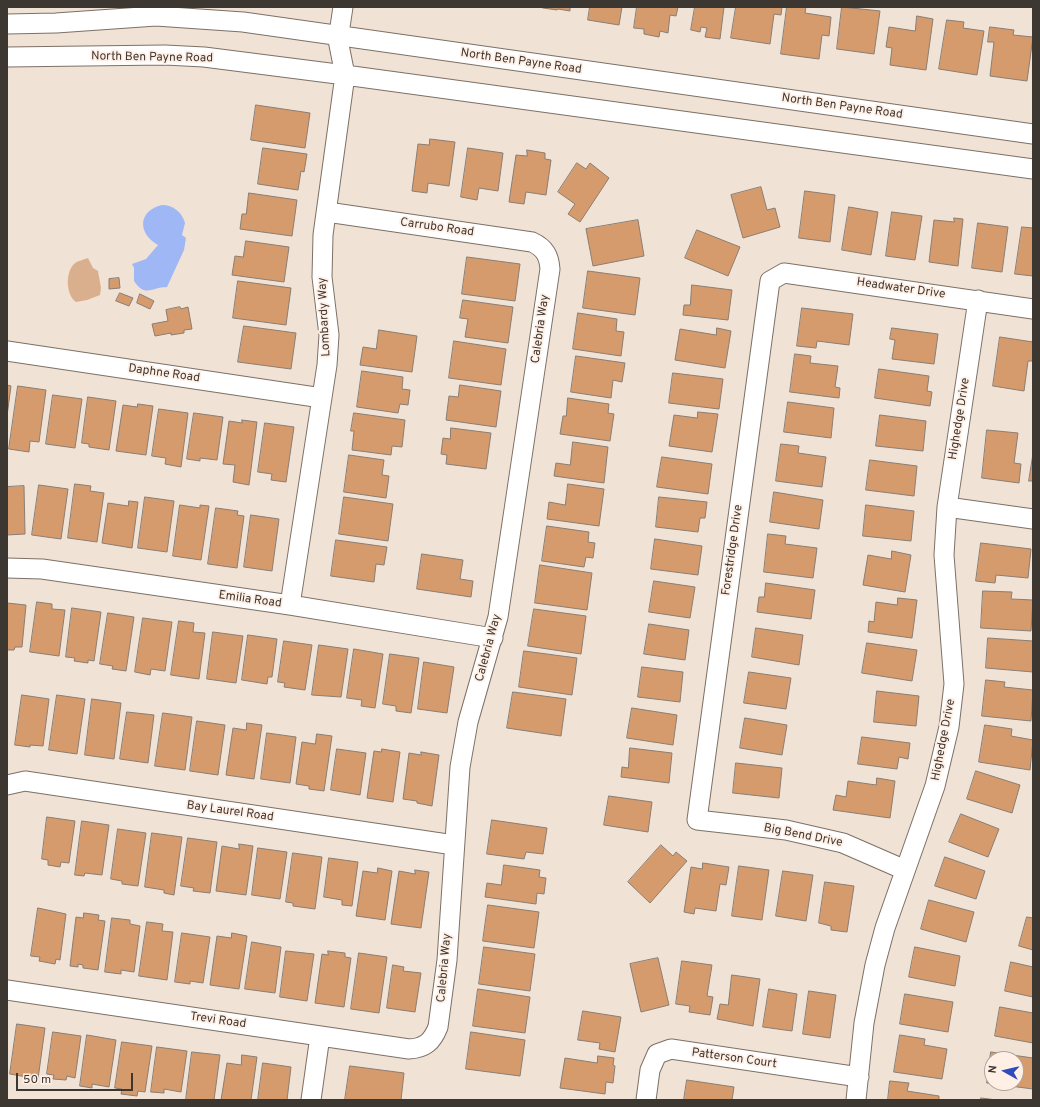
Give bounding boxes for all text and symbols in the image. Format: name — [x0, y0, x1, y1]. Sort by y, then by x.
street label: North Ben Payne Road — [460, 46, 582, 78]
street label: North Ben Payne Road — [91, 50, 213, 66]
street label: North Ben Payne Road — [781, 91, 903, 123]
street label: Carrubo Road — [399, 216, 475, 240]
street label: Headwater Drive — [856, 276, 946, 302]
street label: Lombardy Way — [316, 277, 334, 357]
street label: Calebria Way — [529, 294, 553, 364]
street label: Daphne Road — [127, 362, 201, 386]
street label: Highedge Drive — [946, 377, 974, 461]
street label: Forestridge Drive — [720, 504, 746, 596]
street label: Emilia Road — [218, 588, 282, 612]
street label: Calebria Way — [473, 613, 505, 683]
street label: Highedge Drive — [929, 698, 959, 782]
street label: Bay Laurel Road — [185, 799, 275, 825]
street label: Big Bend Drive — [762, 821, 844, 851]
street label: Calebria Way — [435, 933, 455, 1003]
street label: Trevi Road — [189, 1010, 247, 1032]
street label: Patterson Court — [691, 1046, 777, 1072]
north arrow — [984, 1051, 1024, 1091]
scale bar — [18, 1065, 135, 1091]
text: N — [986, 1065, 1001, 1074]
text: 50 m — [23, 1072, 51, 1088]

